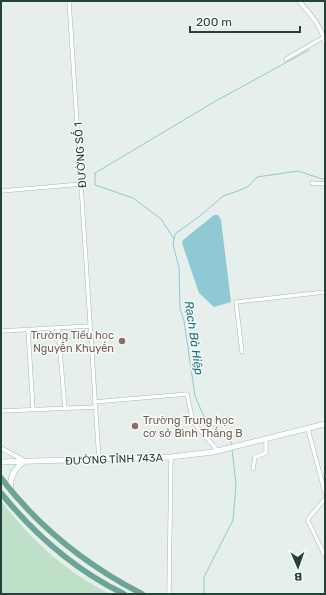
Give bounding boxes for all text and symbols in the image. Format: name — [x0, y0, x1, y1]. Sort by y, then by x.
scale bar — [190, 8, 300, 34]
text: 200 m — [196, 15, 232, 29]
street label: ĐƯỜNG SỐ 1 — [70, 122, 89, 188]
water label: Rạch Bà Hiệp — [182, 300, 206, 376]
place label: Trường Tiểu học Nguyễn Khuyến — [31, 329, 114, 355]
marker: Trường Tiểu học Nguyễn Khuyến — [117, 336, 127, 346]
place label: Trường Trung học cơ sở Bình Thắng B — [143, 414, 243, 440]
marker: Trường Trung học cơ sở Bình Thắng B — [130, 421, 140, 431]
street label: ĐƯỜNG TỈNH 743A — [65, 451, 164, 468]
north arrow — [278, 547, 318, 587]
text: B — [294, 570, 302, 583]

